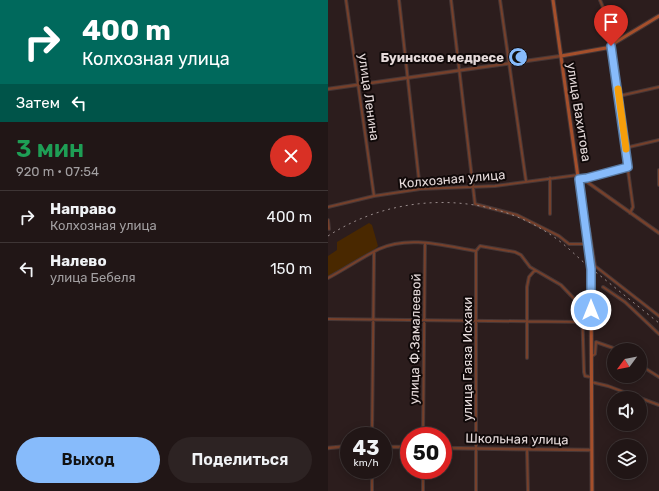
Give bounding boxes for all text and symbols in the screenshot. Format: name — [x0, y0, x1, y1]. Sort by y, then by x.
pin — [594, 5, 628, 46]
icon: arrive — [600, 11, 622, 33]
text: 400 m — [82, 14, 171, 47]
icon: right — [16, 16, 68, 68]
mosque icon: Буинское медресе — [507, 46, 529, 68]
text: Колхозная улица — [82, 48, 230, 70]
place label: Буинское медресе — [380, 50, 504, 65]
street label: улица Ленина — [355, 52, 383, 142]
street label: улица Вахитова — [564, 61, 594, 163]
icon: left — [68, 92, 90, 114]
text: Затем — [16, 94, 60, 112]
text: 3 мин — [16, 135, 84, 163]
button: close — [270, 135, 312, 177]
text: 920 m · 07:54 — [16, 164, 99, 179]
street label: Колхозная улица — [398, 167, 506, 191]
text: Направо — [50, 200, 116, 218]
icon: right — [16, 206, 38, 228]
text: 400 m — [267, 208, 312, 226]
text: Колхозная улица — [50, 218, 157, 233]
text: Налево — [50, 252, 107, 270]
icon: left — [16, 258, 38, 280]
text: 150 m — [270, 260, 312, 278]
text: улица Бебеля — [50, 270, 136, 285]
street label: улица Ф.Замалеевой — [406, 273, 424, 405]
position arrow — [570, 289, 612, 331]
street label: улица Гаяза Исхаки — [460, 297, 475, 421]
north arrow — [607, 343, 647, 383]
map controls — [607, 343, 647, 479]
button: sound — [607, 391, 647, 431]
speed limit sign: 50 — [400, 427, 452, 479]
street label: Школьная улица — [465, 431, 569, 447]
text: 43 — [353, 436, 379, 460]
button: Выход — [16, 437, 160, 483]
button: Поделиться — [168, 437, 312, 483]
button: layers — [607, 439, 647, 479]
text: km/h — [354, 457, 378, 469]

